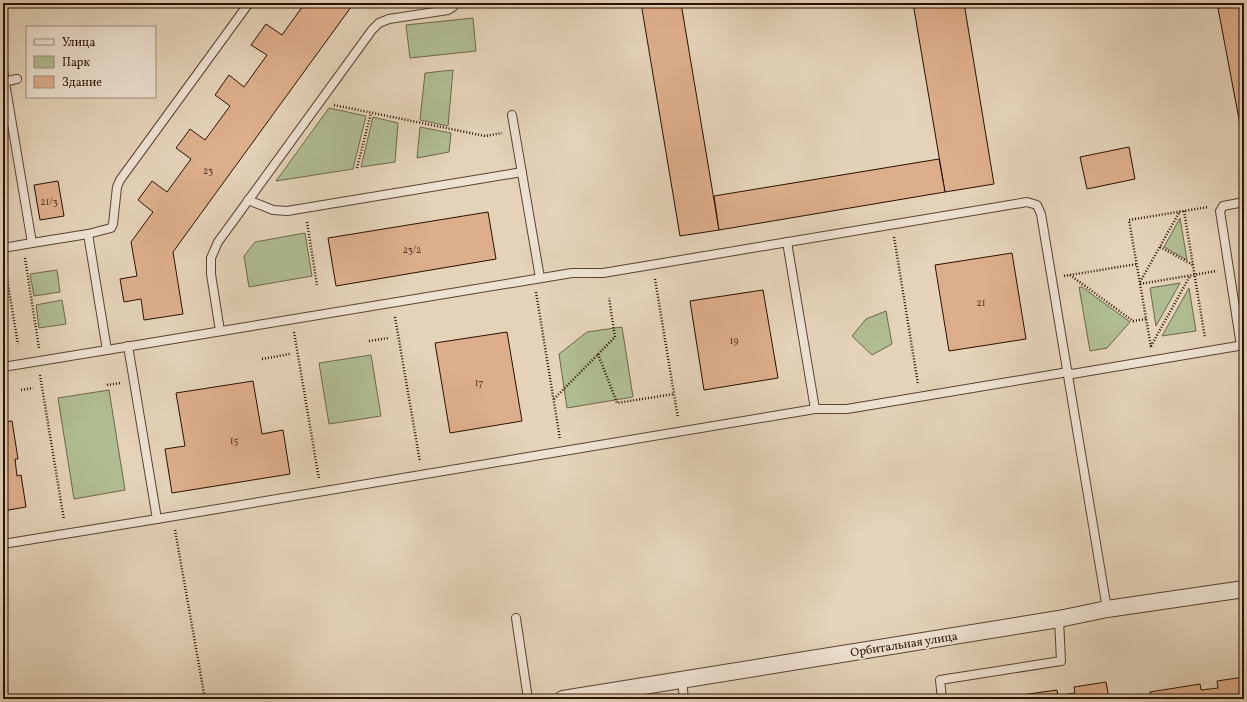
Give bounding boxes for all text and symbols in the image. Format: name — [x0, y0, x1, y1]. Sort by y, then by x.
legend — [26, 26, 156, 98]
text: Улица — [62, 35, 95, 51]
text: Парк — [62, 55, 90, 71]
text: Здание — [62, 75, 102, 91]
house number: 23 — [203, 164, 213, 178]
house number: 21/3 — [40, 195, 58, 209]
house number: 23/2 — [403, 243, 421, 257]
house number: 21 — [976, 296, 986, 310]
house number: 19 — [729, 334, 739, 348]
house number: 17 — [475, 376, 484, 390]
house number: 15 — [230, 434, 239, 448]
street label: Орбитальная улица — [849, 629, 959, 661]

